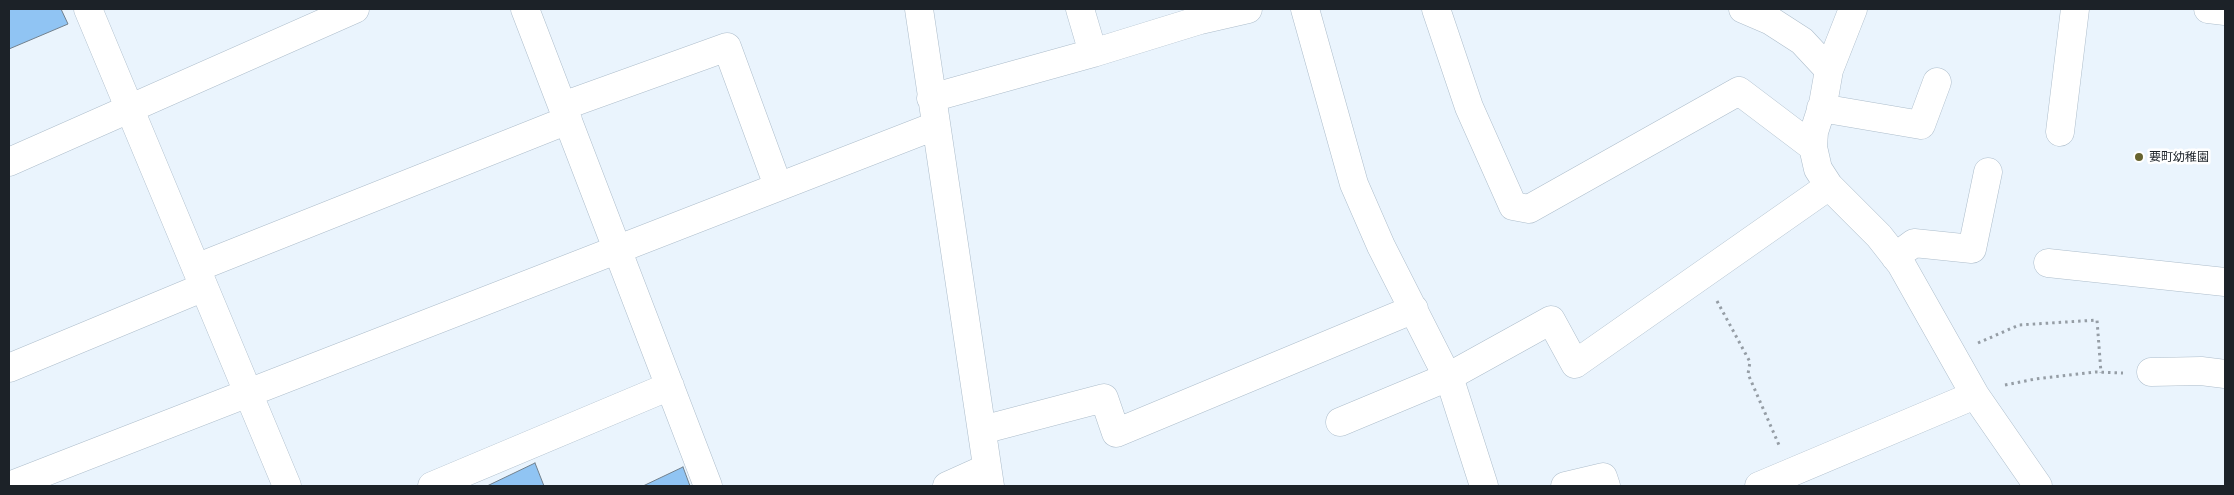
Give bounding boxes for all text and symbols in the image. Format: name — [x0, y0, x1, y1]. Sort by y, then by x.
place label: 要町幼稚園 — [2149, 150, 2209, 164]
marker: 要町幼稚園 — [2133, 151, 2145, 163]

